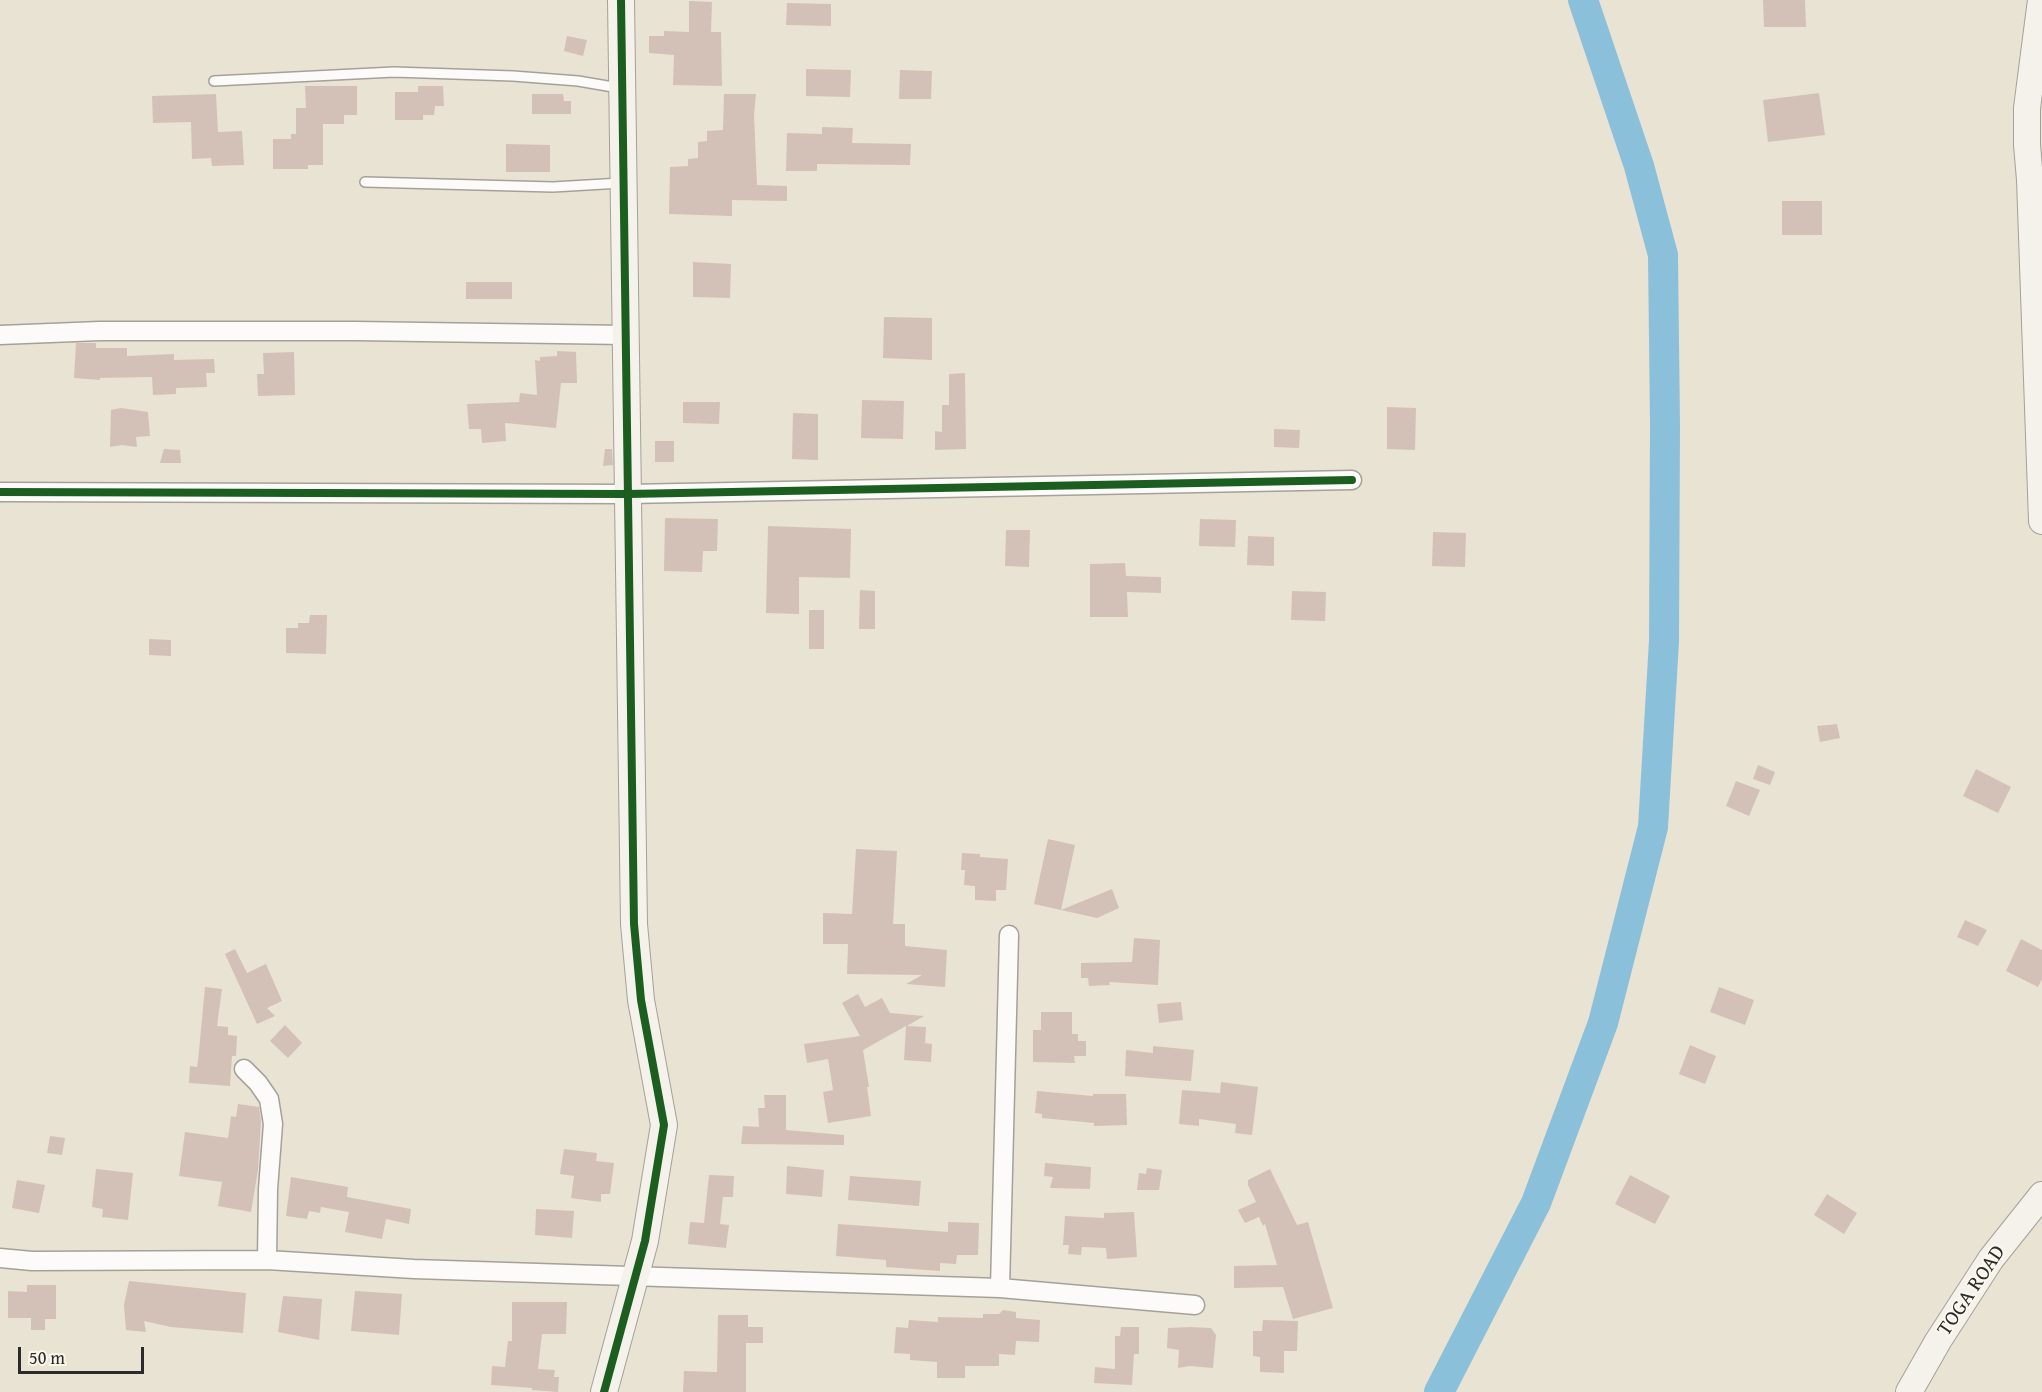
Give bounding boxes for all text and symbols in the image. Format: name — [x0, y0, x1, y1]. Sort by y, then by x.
street label: TOGA ROAD — [1932, 1241, 2012, 1341]
scale bar — [21, 1335, 147, 1373]
text: 50 m — [29, 1344, 65, 1371]

